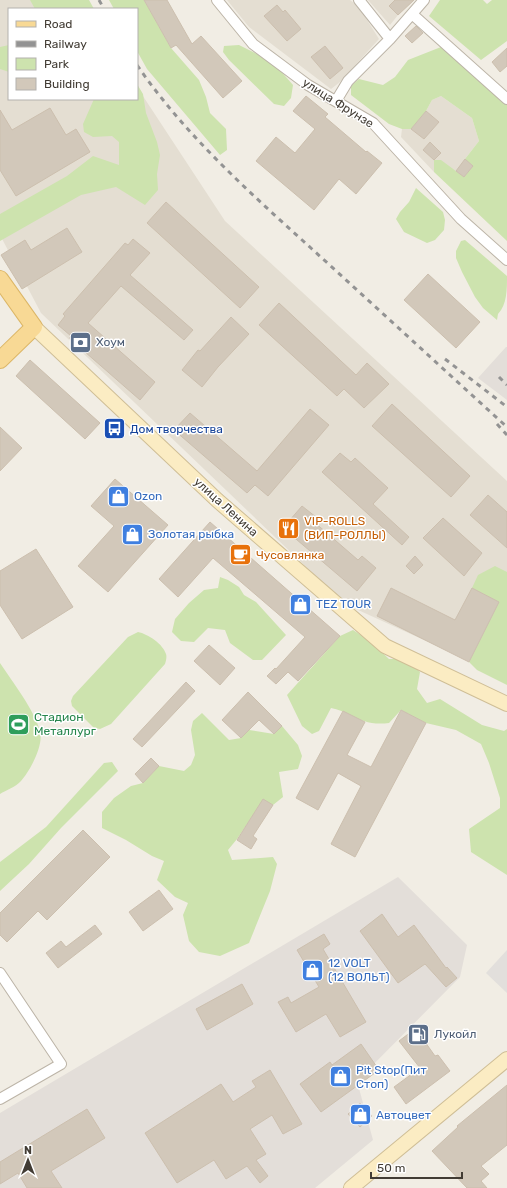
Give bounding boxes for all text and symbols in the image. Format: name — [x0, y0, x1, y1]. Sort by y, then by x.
legend — [8, 8, 138, 100]
text: Road — [44, 17, 72, 31]
text: Railway — [44, 37, 87, 51]
text: Park — [44, 57, 70, 71]
street label: улица Фрунзе — [300, 75, 376, 131]
text: Building — [44, 77, 90, 91]
bank icon: Хоум — [67, 329, 93, 355]
place label: Хоум — [96, 335, 125, 349]
bus stop icon: Дом творчества — [102, 416, 128, 442]
place label: Дом творчества — [130, 422, 223, 436]
street label: улица Ленина — [191, 475, 261, 539]
shop icon: Ozon — [105, 483, 131, 509]
place label: Ozon — [134, 489, 162, 503]
place label: VIP-ROLLS (ВИП-РОЛЛЫ) — [304, 514, 386, 542]
restaurant icon: VIP-ROLLS (ВИП-РОЛЛЫ) — [276, 515, 302, 541]
shop icon: Золотая рыбка — [119, 521, 145, 547]
place label: Золотая рыбка — [148, 527, 234, 541]
cafe icon: Чусовлянка — [228, 542, 254, 568]
place label: Чусовлянка — [256, 548, 324, 562]
shop icon: TEZ TOUR — [287, 591, 313, 617]
place label: TEZ TOUR — [316, 597, 371, 611]
place label: Стадион Металлург — [34, 710, 97, 738]
sports icon: Стадион Металлург — [6, 711, 32, 737]
place label: 12 VOLT (12 ВОЛЬТ) — [328, 956, 390, 984]
shop icon: 12 VOLT (12 ВОЛЬТ) — [299, 957, 325, 983]
fuel station icon: Лукойл — [406, 1021, 432, 1047]
place label: Лукойл — [434, 1027, 476, 1041]
place label: Pit Stop(Пит Стоп) — [356, 1063, 427, 1091]
shop icon: Pit Stop(Пит Стоп) — [327, 1064, 353, 1090]
shop icon: Автоцвет — [347, 1102, 373, 1128]
place label: Автоцвет — [376, 1108, 431, 1122]
north arrow — [8, 1140, 48, 1180]
text: N — [24, 1144, 32, 1157]
scale bar — [371, 1154, 462, 1180]
text: 50 m — [377, 1161, 405, 1175]

